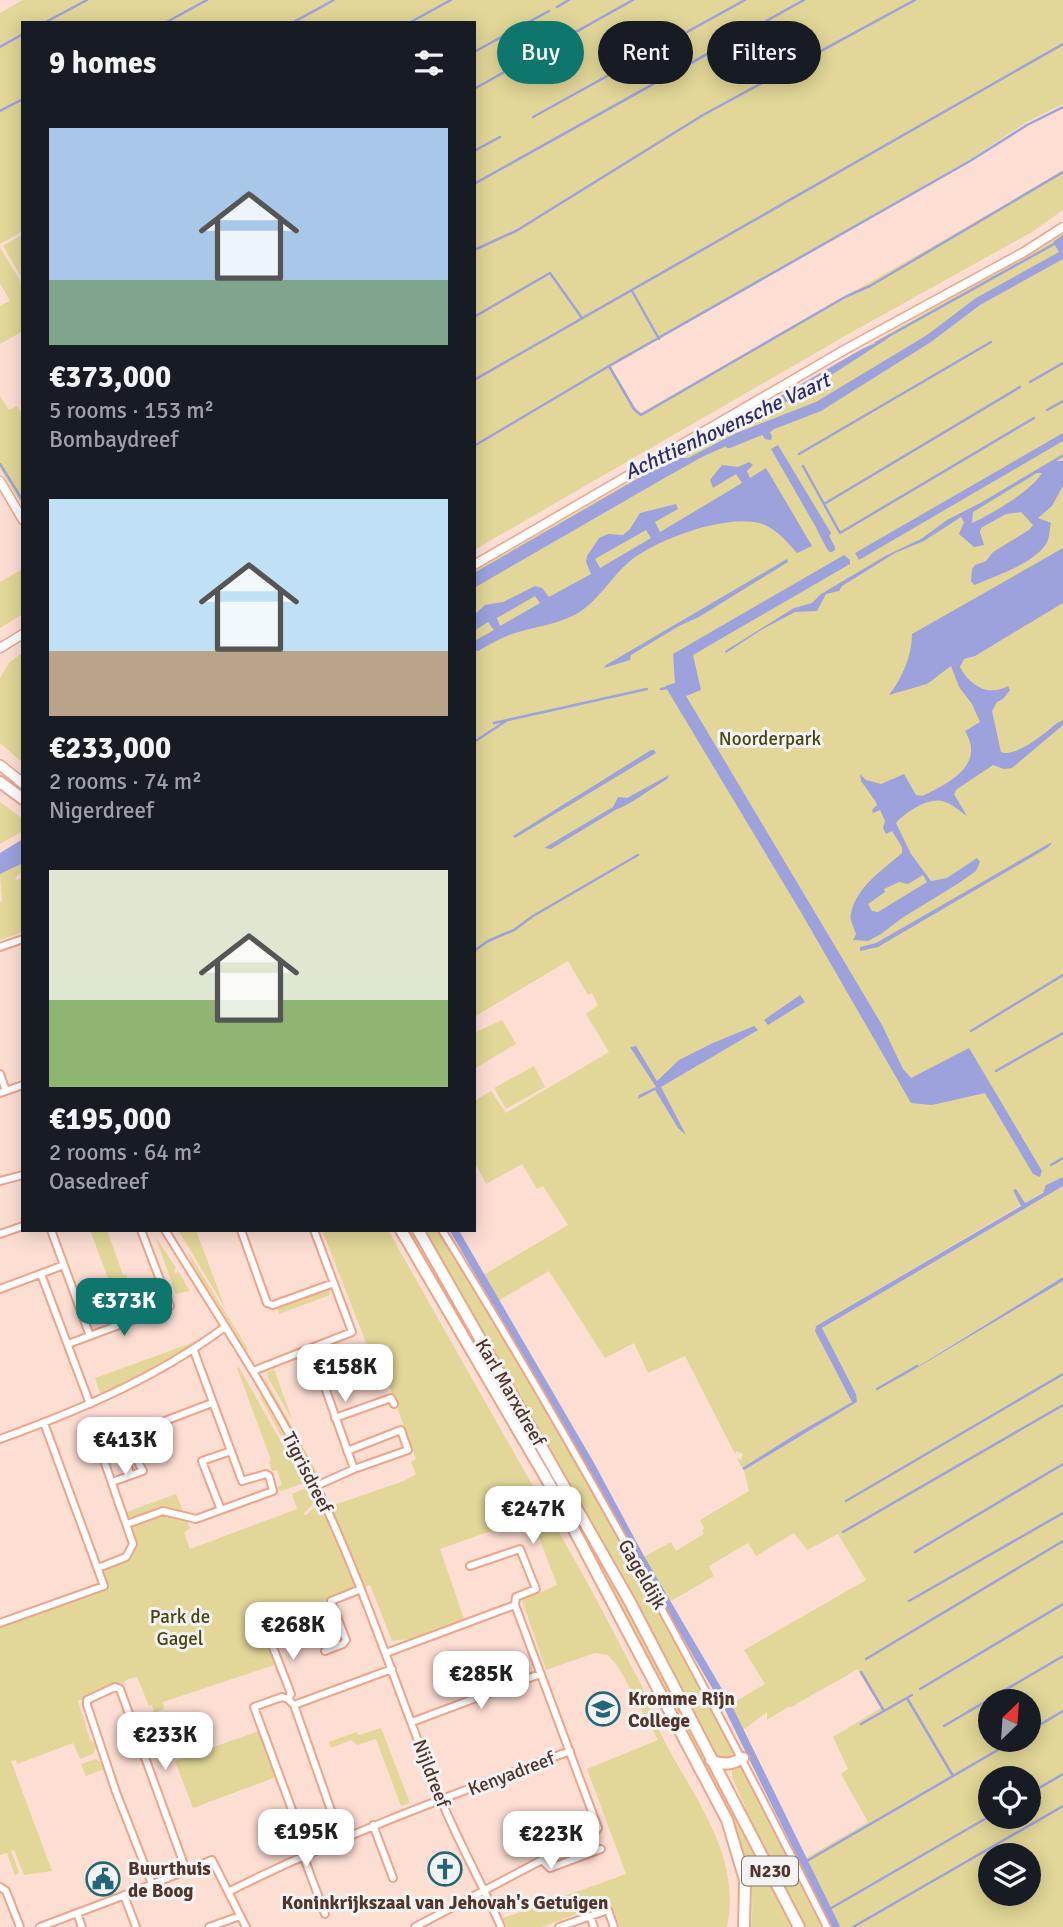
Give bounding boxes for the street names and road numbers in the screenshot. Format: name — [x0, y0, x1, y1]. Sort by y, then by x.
street label: Karl Marxdreef — [470, 1334, 551, 1452]
street label: Tigrisdreef — [277, 1428, 338, 1518]
street label: Gageldijk — [613, 1535, 672, 1614]
street label: Nijldreef — [407, 1736, 456, 1812]
street label: Kenyadreef — [465, 1746, 560, 1801]
road number: N230 — [742, 1856, 798, 1885]

